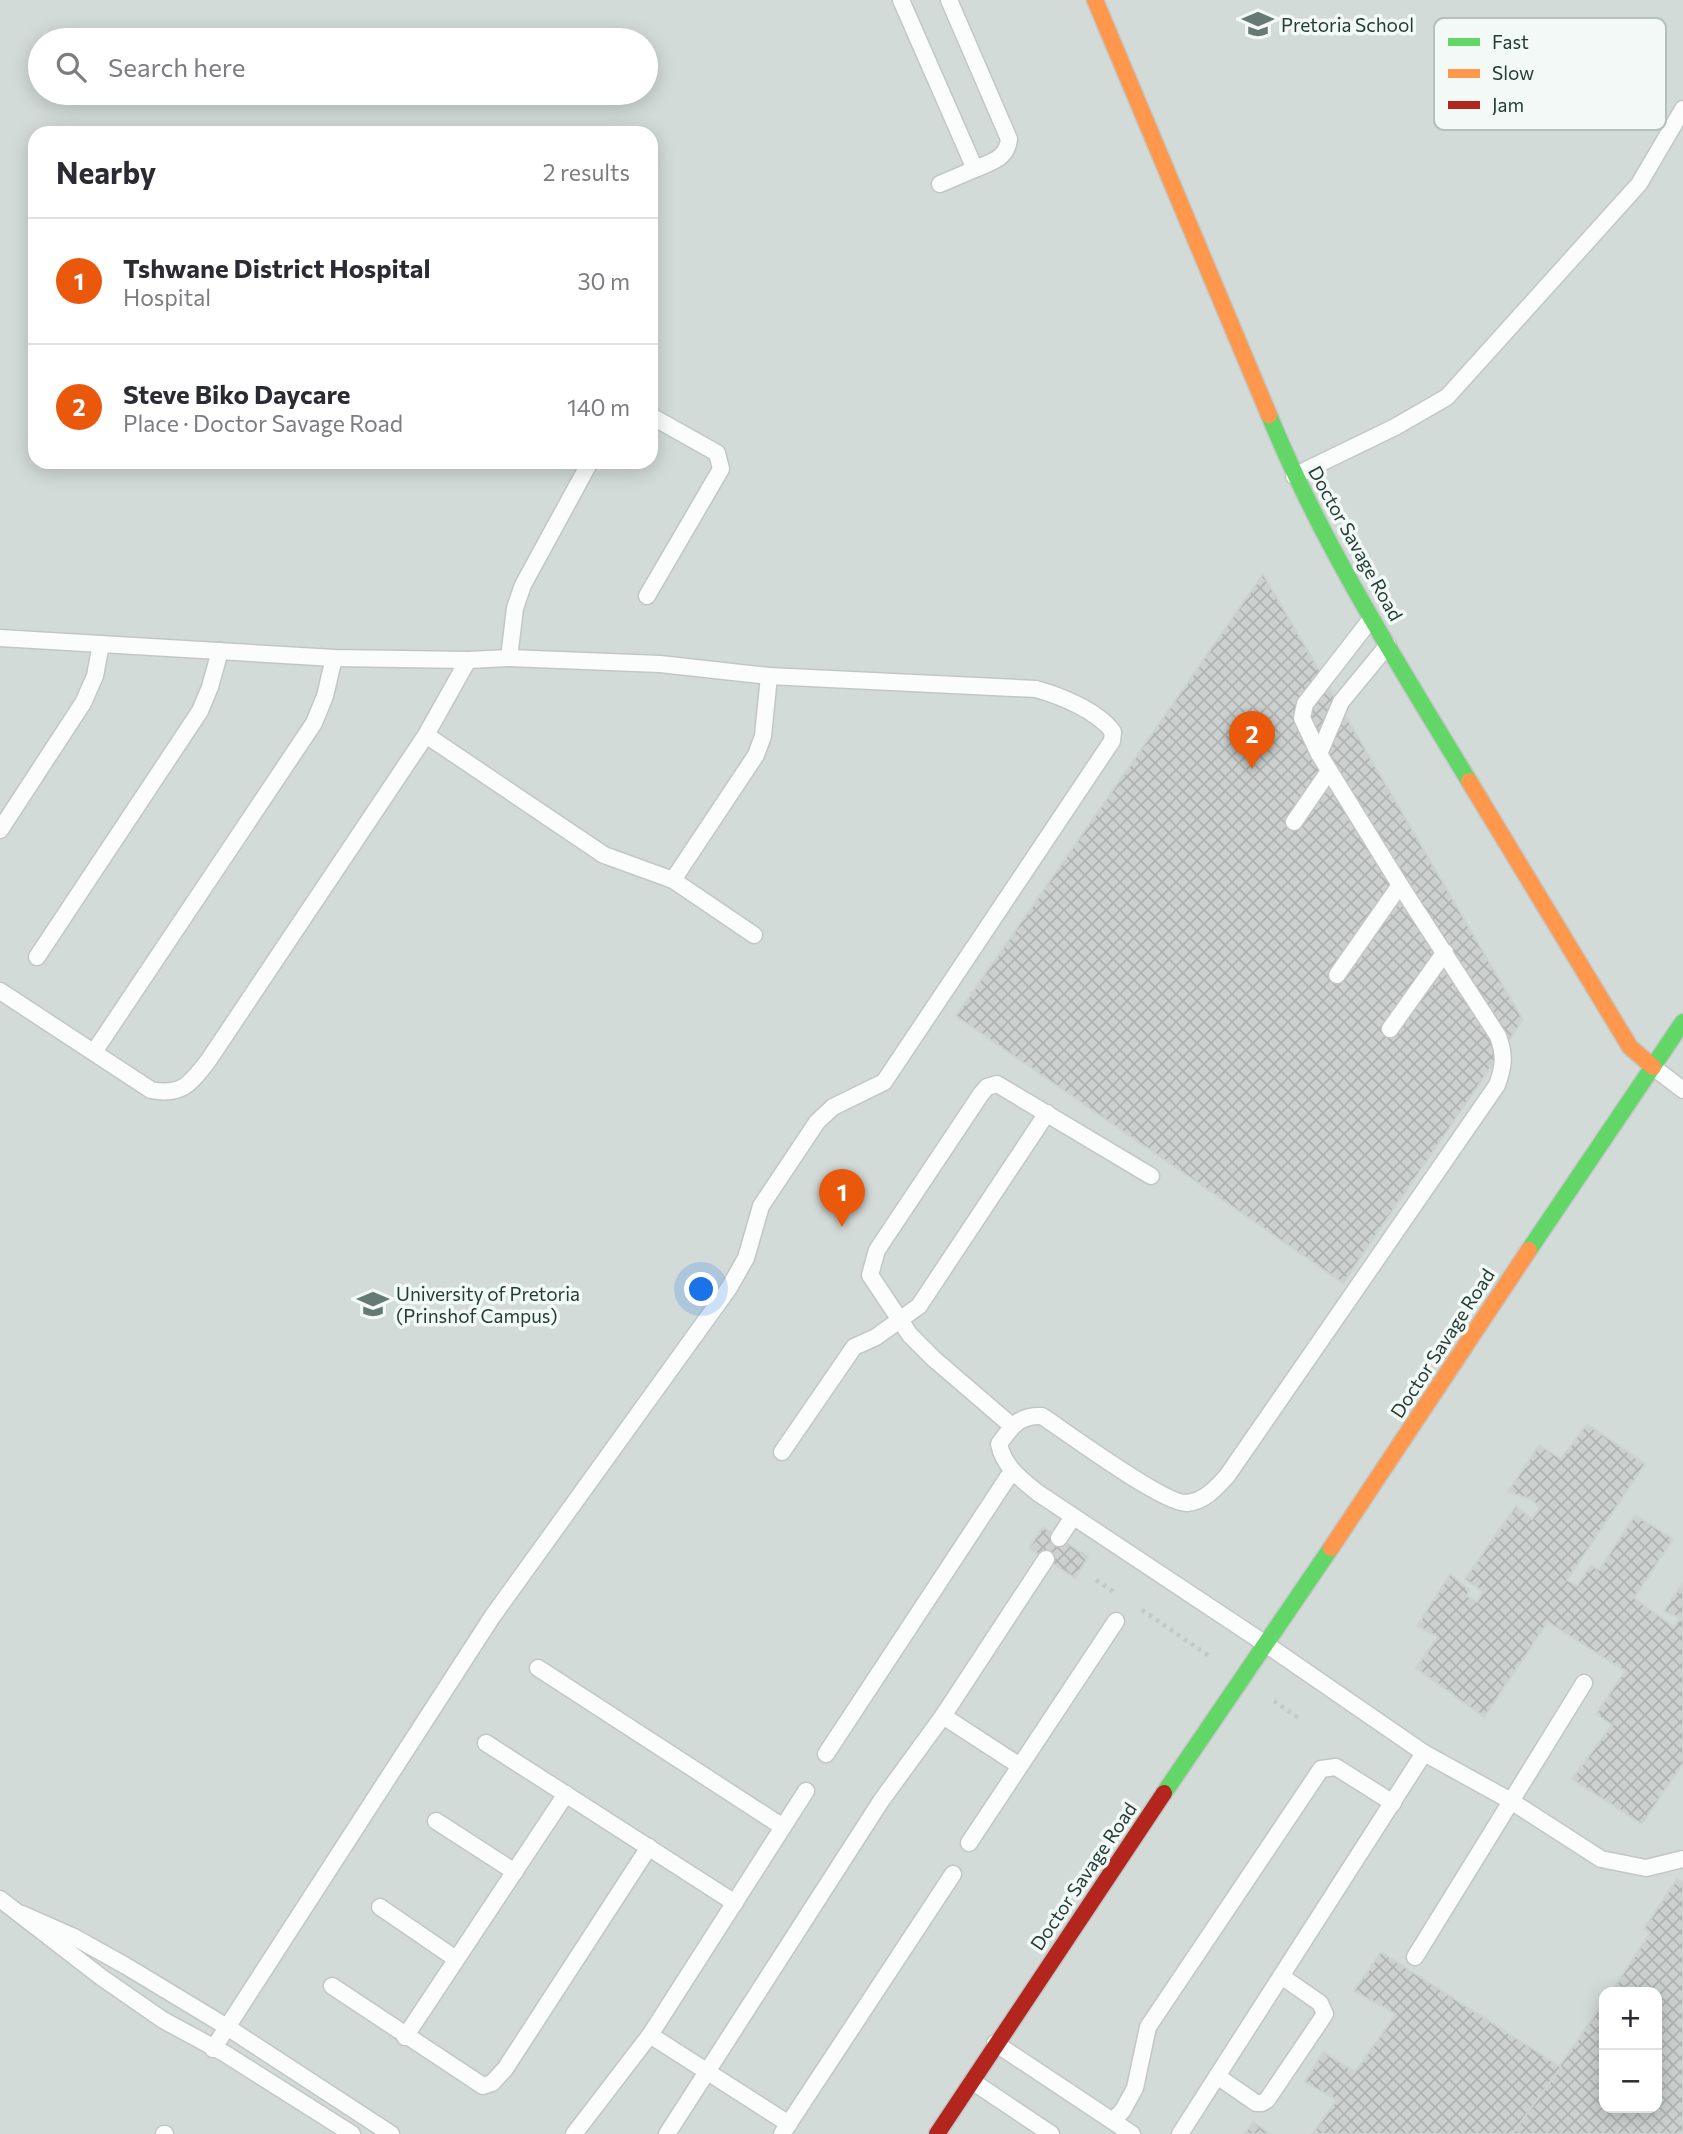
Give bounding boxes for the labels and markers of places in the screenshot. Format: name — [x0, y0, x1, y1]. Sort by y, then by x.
school or university icon: Pretoria School — [1241, 7, 1275, 41]
place label: Pretoria School — [1281, 13, 1414, 36]
pin: 2 — [1229, 711, 1275, 769]
pin: 1 — [819, 1169, 865, 1227]
place label: University of Pretoria (Prinshof Campus) — [396, 1282, 580, 1327]
school or university icon: University of Pretoria (Prinshof Campus) — [356, 1287, 390, 1321]

